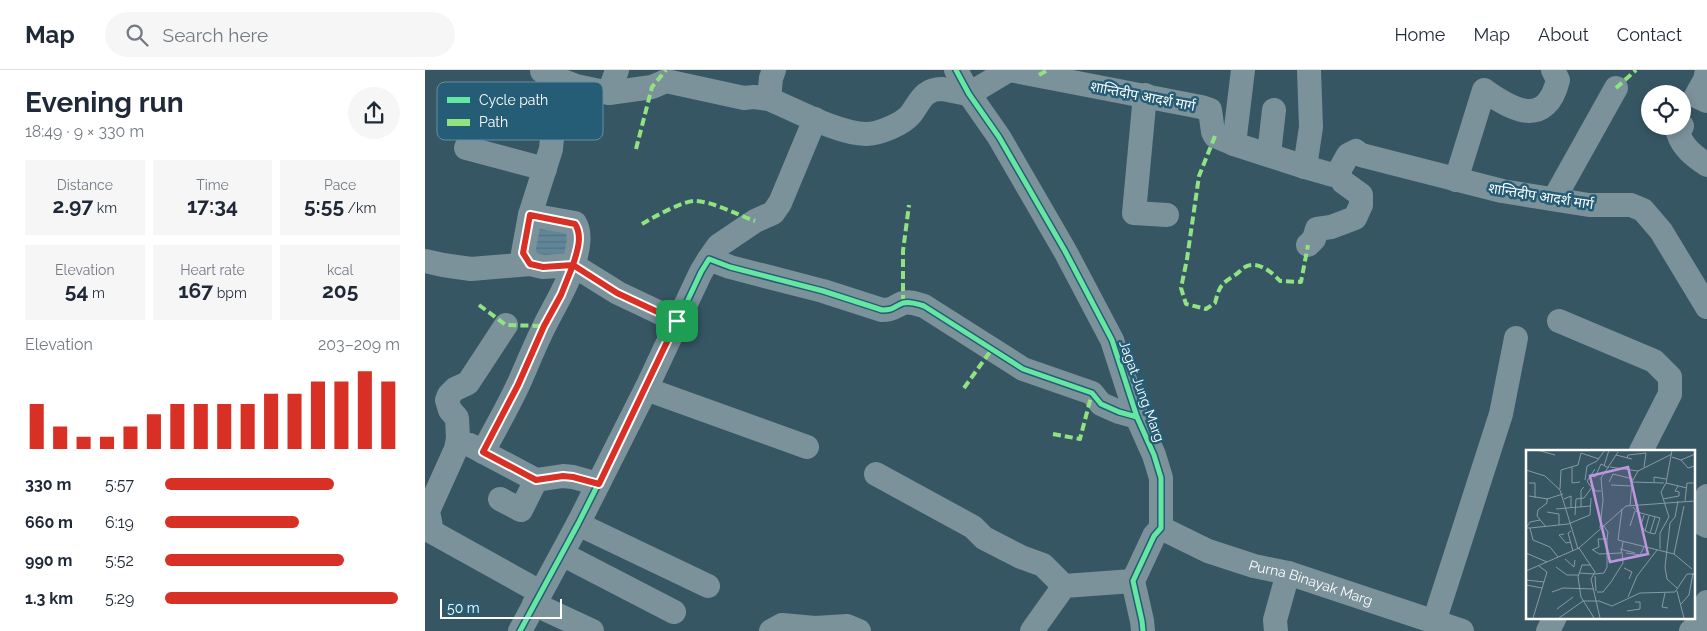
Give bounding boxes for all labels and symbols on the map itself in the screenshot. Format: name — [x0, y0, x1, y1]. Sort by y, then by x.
street label: शान्तिदीप आदर्श मार्ग — [1089, 78, 1198, 114]
legend — [437, 82, 603, 140]
text: Cycle path — [479, 92, 548, 108]
text: Path — [479, 114, 508, 130]
street label: शान्तिदीप आदर्श मार्ग — [1487, 180, 1596, 212]
pin — [656, 300, 698, 342]
street label: Jagat Jung Marg — [1116, 338, 1168, 444]
inset map — [1526, 450, 1695, 618]
street label: Purna Binayak Marg — [1247, 557, 1375, 609]
scale bar — [440, 596, 563, 619]

